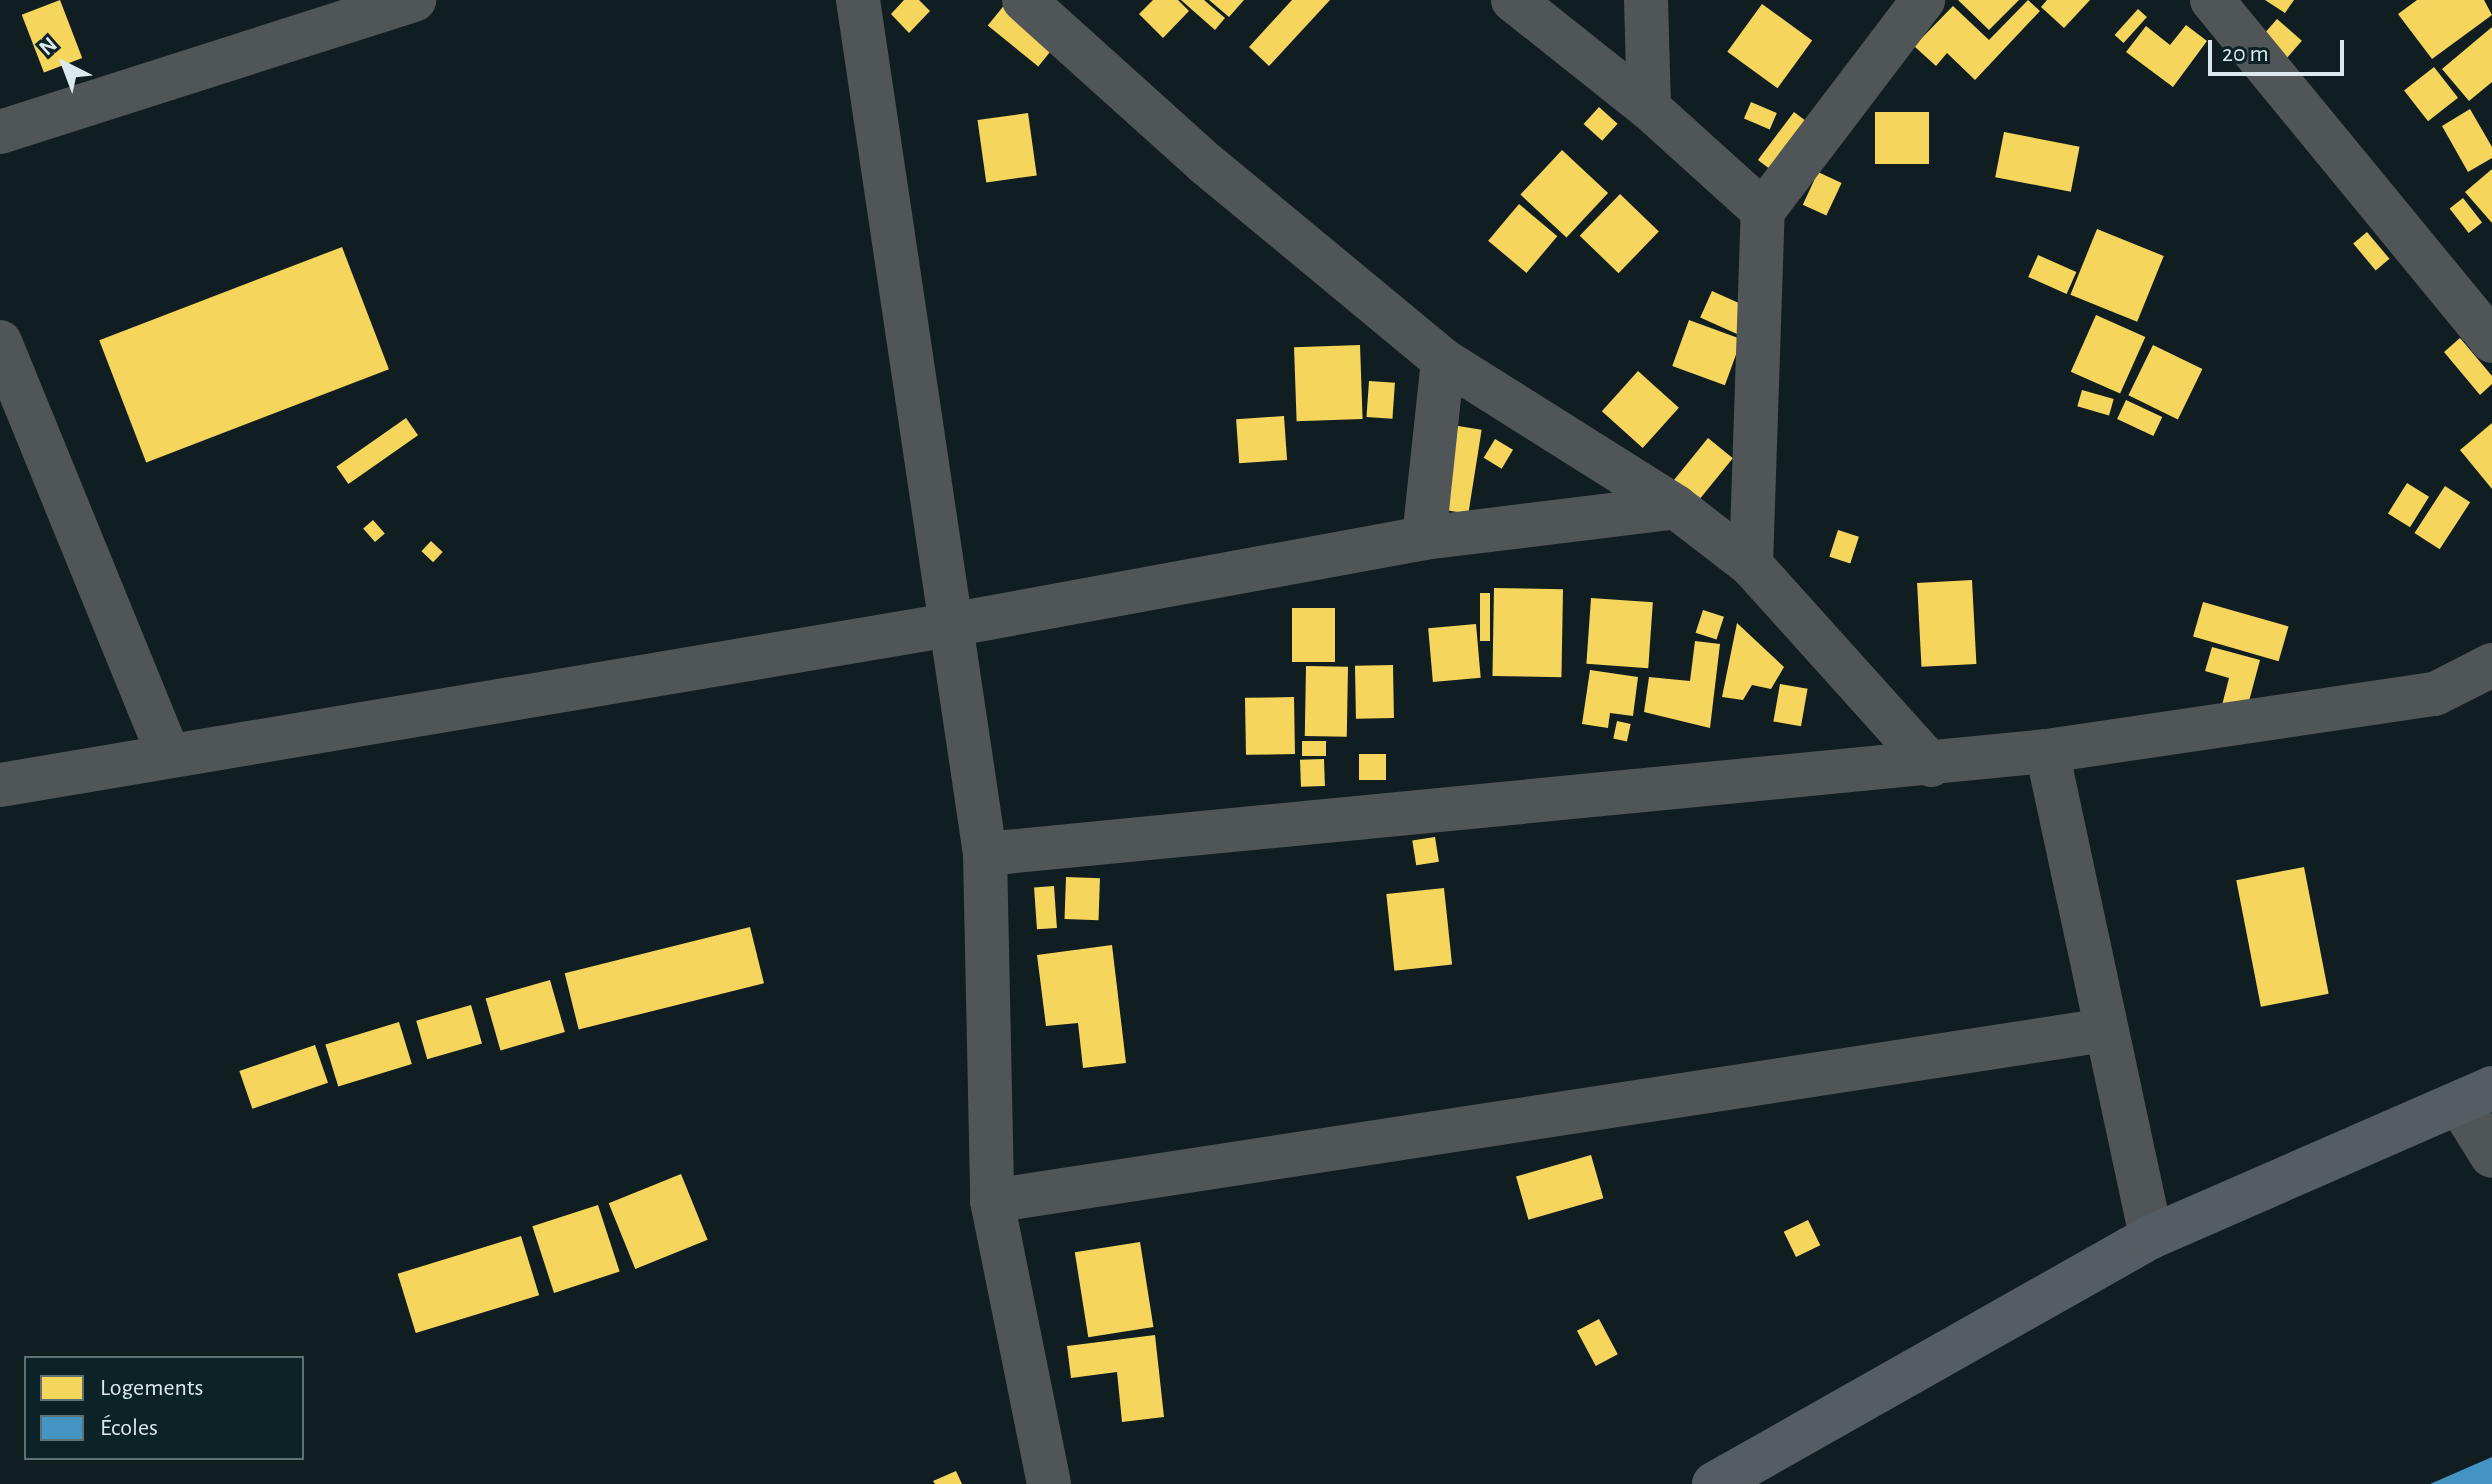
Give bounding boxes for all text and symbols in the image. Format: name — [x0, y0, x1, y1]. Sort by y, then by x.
north arrow — [24, 24, 104, 104]
scale bar — [2212, 24, 2348, 74]
text: N — [35, 33, 61, 59]
text: 20 m — [2222, 42, 2269, 66]
legend — [24, 1356, 304, 1460]
text: Logements — [100, 1376, 203, 1400]
text: Écoles — [100, 1416, 158, 1440]

